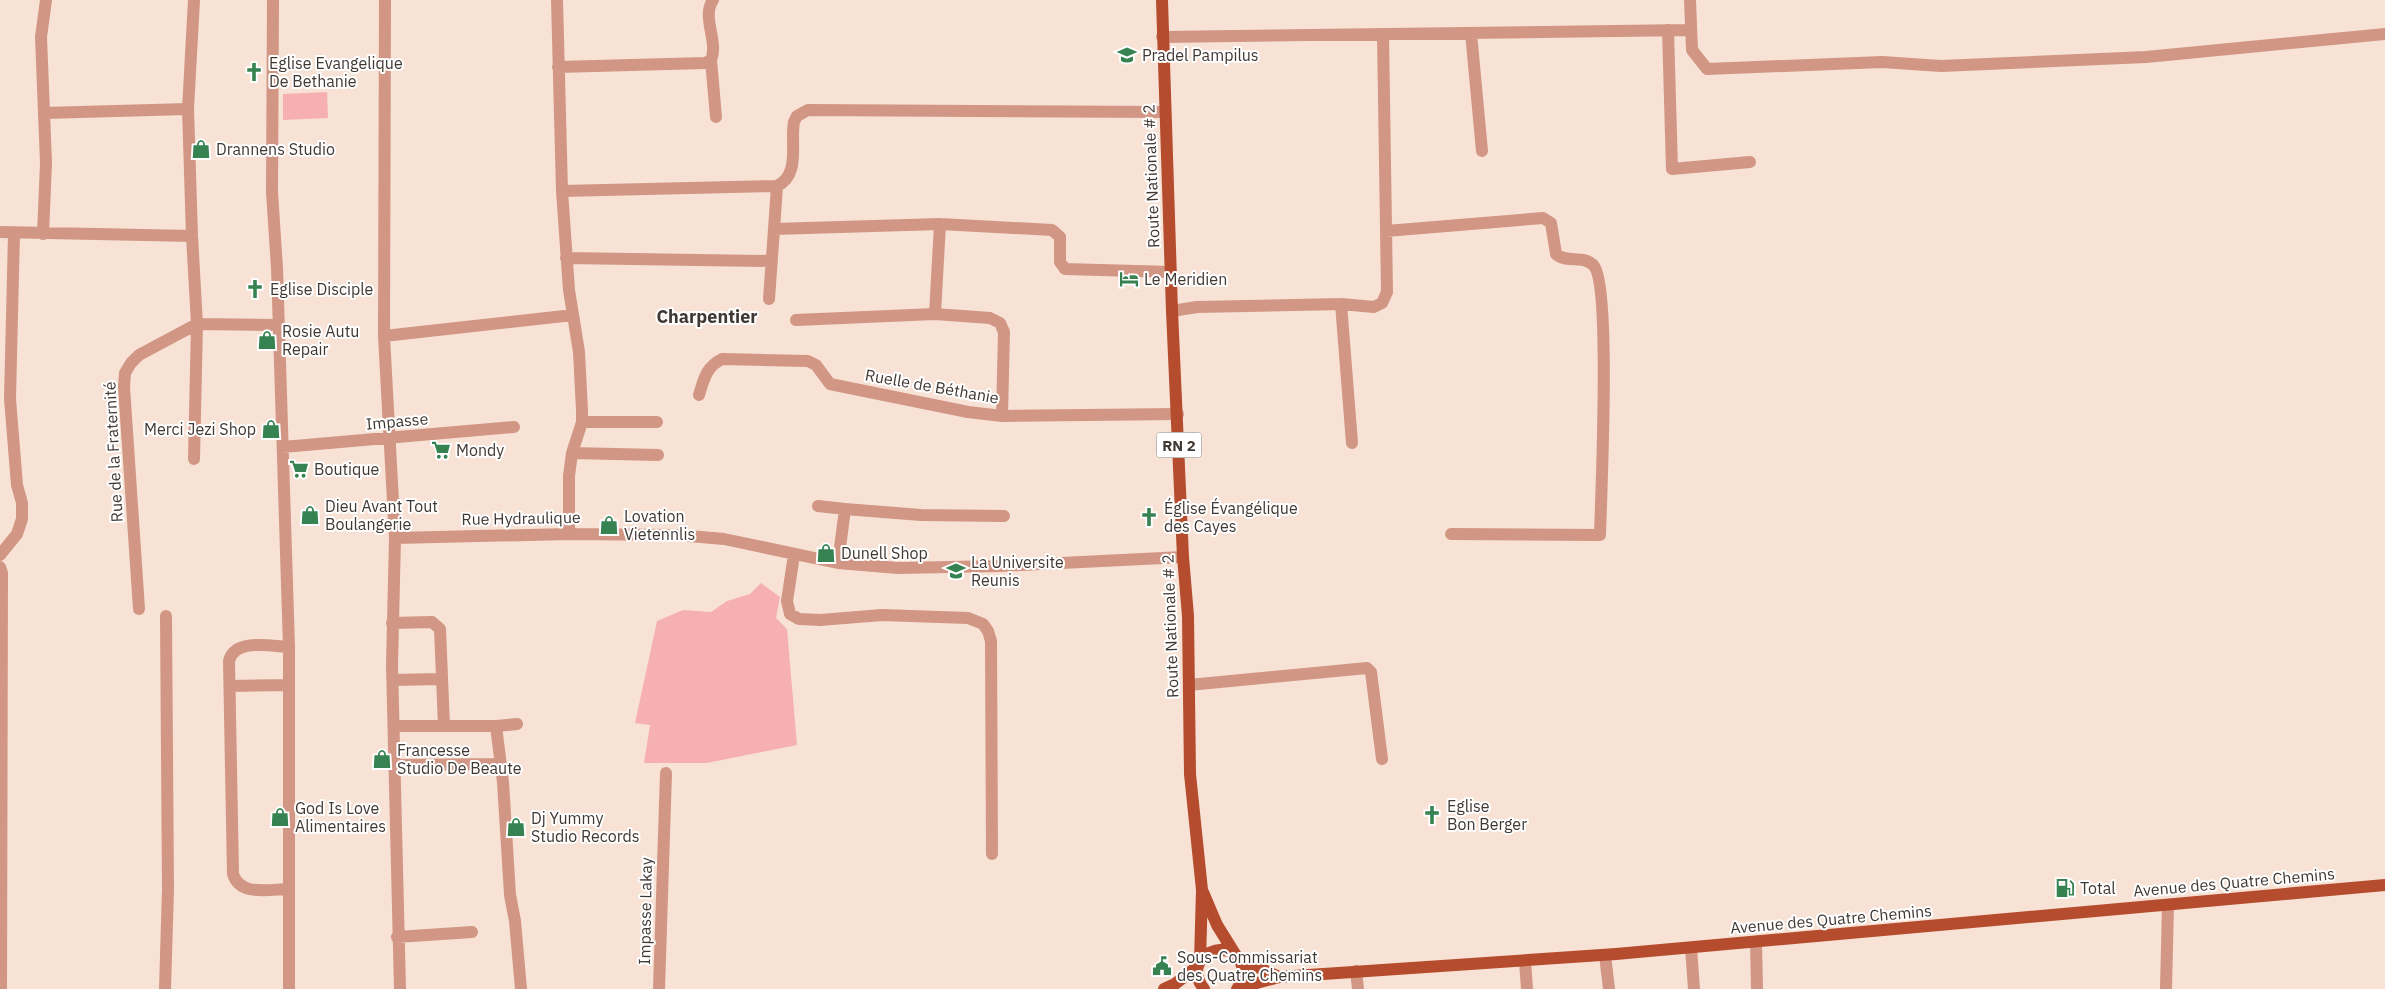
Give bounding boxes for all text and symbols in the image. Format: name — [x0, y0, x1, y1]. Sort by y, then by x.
school or university icon: Pradel Pampilus — [1116, 44, 1138, 66]
place label: Pradel Pampilus — [1142, 45, 1259, 65]
place label: Eglise Evangelique De Bethanie — [269, 53, 403, 91]
church icon: Eglise Evangelique De Bethanie — [243, 61, 265, 83]
street label: Route Nationale # 2 — [1138, 104, 1164, 248]
shop icon: Drannens Studio — [190, 138, 212, 160]
place label: Drannens Studio — [216, 139, 335, 159]
hotel icon: Le Meridien — [1118, 268, 1140, 290]
place label: Le Meridien — [1144, 269, 1227, 289]
church icon: Eglise Disciple — [244, 278, 266, 300]
place label: Eglise Disciple — [270, 279, 374, 299]
district label: Charpentier — [656, 305, 758, 328]
place label: Rosie Autu Repair — [282, 321, 359, 359]
shop icon: Rosie Autu Repair — [256, 329, 278, 351]
street label: Ruelle de Béthanie — [864, 364, 1001, 408]
street label: Rue de la Fraternité — [99, 381, 127, 523]
street label: Impasse — [365, 408, 429, 434]
shop icon: Merci Jezi Shop — [260, 418, 282, 440]
place label: Merci Jezi Shop — [144, 419, 256, 439]
road number: RN 2 — [1156, 432, 1202, 458]
supermarket icon: Mondy — [430, 439, 452, 461]
place label: Mondy — [456, 440, 504, 460]
supermarket icon: Boutique — [288, 458, 310, 480]
place label: Boutique — [314, 459, 379, 479]
place label: Dieu Avant Tout Boulangerie — [325, 496, 438, 534]
place label: Église Évangélique des Cayes — [1164, 497, 1298, 536]
shop icon: Dieu Avant Tout Boulangerie — [299, 504, 321, 526]
place label: Lovation Vietennlis — [624, 506, 695, 544]
church icon: Église Évangélique des Cayes — [1138, 506, 1160, 528]
street label: Rue Hydraulique — [461, 507, 581, 529]
shop icon: Lovation Vietennlis — [598, 514, 620, 536]
shop icon: Dunell Shop — [815, 542, 837, 564]
place label: Dunell Shop — [841, 543, 928, 563]
place label: La Universite Reunis — [971, 552, 1064, 590]
street label: Route Nationale # 2 — [1157, 554, 1183, 698]
school or university icon: La Universite Reunis — [945, 560, 967, 582]
place label: Francesse Studio De Beaute — [397, 740, 522, 778]
shop icon: Francesse Studio De Beaute — [371, 748, 393, 770]
place label: Eglise Bon Berger — [1447, 796, 1527, 834]
place label: God Is Love Alimentaires — [295, 798, 386, 836]
church icon: Eglise Bon Berger — [1421, 804, 1443, 826]
shop icon: God Is Love Alimentaires — [269, 806, 291, 828]
place label: Dj Yummy Studio Records — [531, 808, 640, 846]
shop icon: Dj Yummy Studio Records — [505, 816, 527, 838]
street label: Impasse Lakay — [634, 857, 656, 965]
street label: Avenue des Quatre Chemins — [2132, 863, 2336, 901]
fuel station icon: Total — [2054, 877, 2076, 899]
place label: Total — [2080, 878, 2116, 898]
street label: Avenue des Quatre Chemins — [1729, 900, 1933, 938]
place label: Sous-Commissariat des Quatre Chemins — [1177, 947, 1322, 985]
public building icon: Sous-Commissariat des Quatre Chemins — [1151, 955, 1173, 977]

